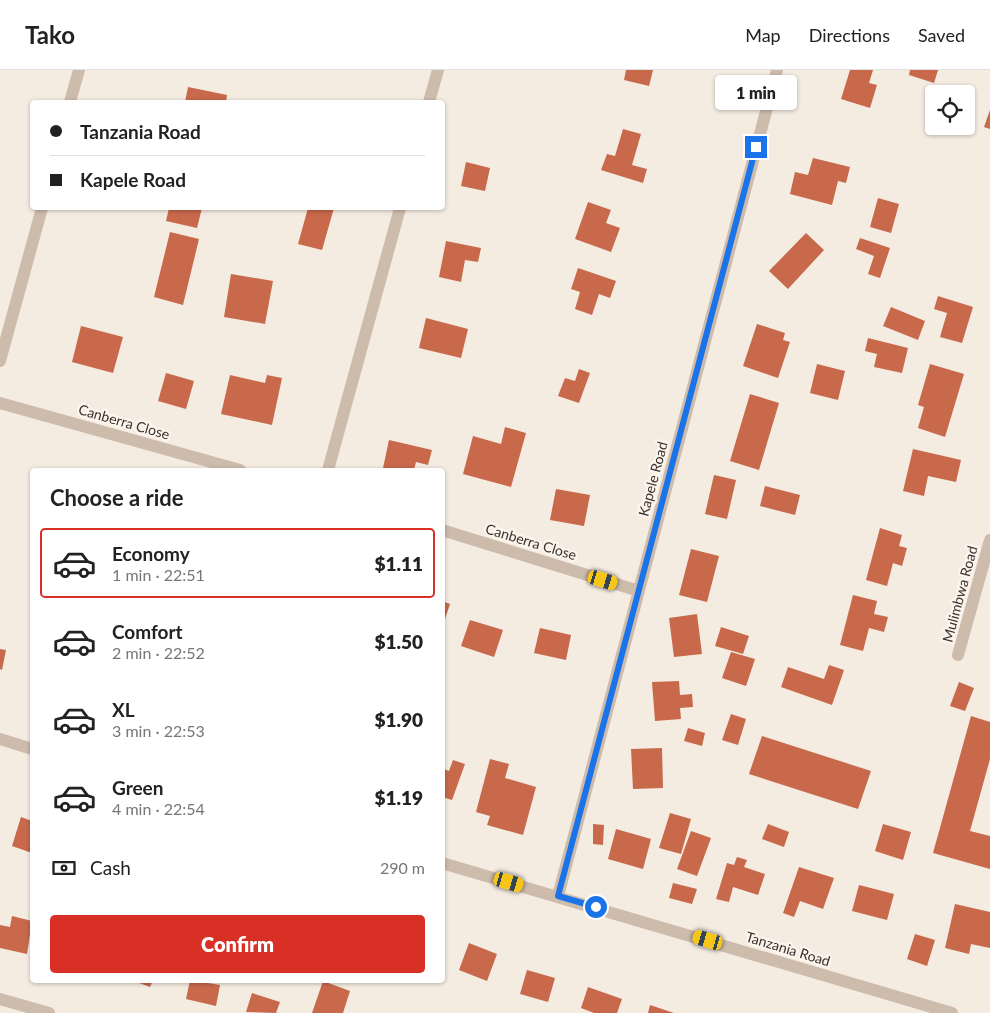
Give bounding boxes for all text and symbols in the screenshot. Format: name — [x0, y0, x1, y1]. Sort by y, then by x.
text: Tako — [25, 20, 75, 49]
text: Map — [745, 24, 781, 46]
text: Directions — [809, 24, 890, 46]
text: Saved — [918, 24, 965, 46]
callout: 1 min — [715, 75, 797, 110]
text: 1 min — [736, 83, 776, 102]
map controls — [925, 85, 975, 135]
button: locate — [925, 85, 975, 135]
text: Tanzania Road — [80, 120, 201, 143]
route end — [745, 136, 767, 158]
text: Kapele Road — [80, 168, 186, 191]
street label: Canberra Close — [77, 400, 172, 443]
street label: Kapele Road — [634, 440, 671, 518]
text: Choose a ride — [50, 484, 184, 511]
street label: Canberra Close — [484, 520, 579, 563]
icon: car — [52, 541, 97, 586]
text: Economy — [112, 542, 190, 565]
street label: Mulimbwa Road — [938, 544, 981, 644]
text: $1.11 — [374, 552, 423, 575]
text: 1 min · 22:51 — [112, 565, 205, 584]
car — [586, 568, 619, 592]
icon: car — [52, 619, 97, 664]
text: Comfort — [112, 620, 183, 643]
text: $1.50 — [374, 630, 423, 653]
text: 2 min · 22:52 — [112, 643, 205, 662]
icon: car — [52, 697, 97, 742]
text: XL — [112, 698, 135, 721]
text: $1.90 — [374, 708, 423, 731]
text: 3 min · 22:53 — [112, 721, 205, 740]
icon: car — [52, 775, 97, 820]
text: Green — [112, 776, 163, 799]
text: $1.19 — [374, 786, 423, 809]
text: 4 min · 22:54 — [112, 799, 205, 818]
icon: cash — [50, 854, 78, 882]
text: Cash — [90, 856, 131, 879]
text: 290 m — [380, 858, 425, 877]
car — [492, 871, 525, 893]
route start — [585, 896, 607, 918]
button: Confirm — [50, 915, 425, 973]
street label: Tanzania Road — [744, 928, 832, 969]
car — [691, 929, 724, 951]

